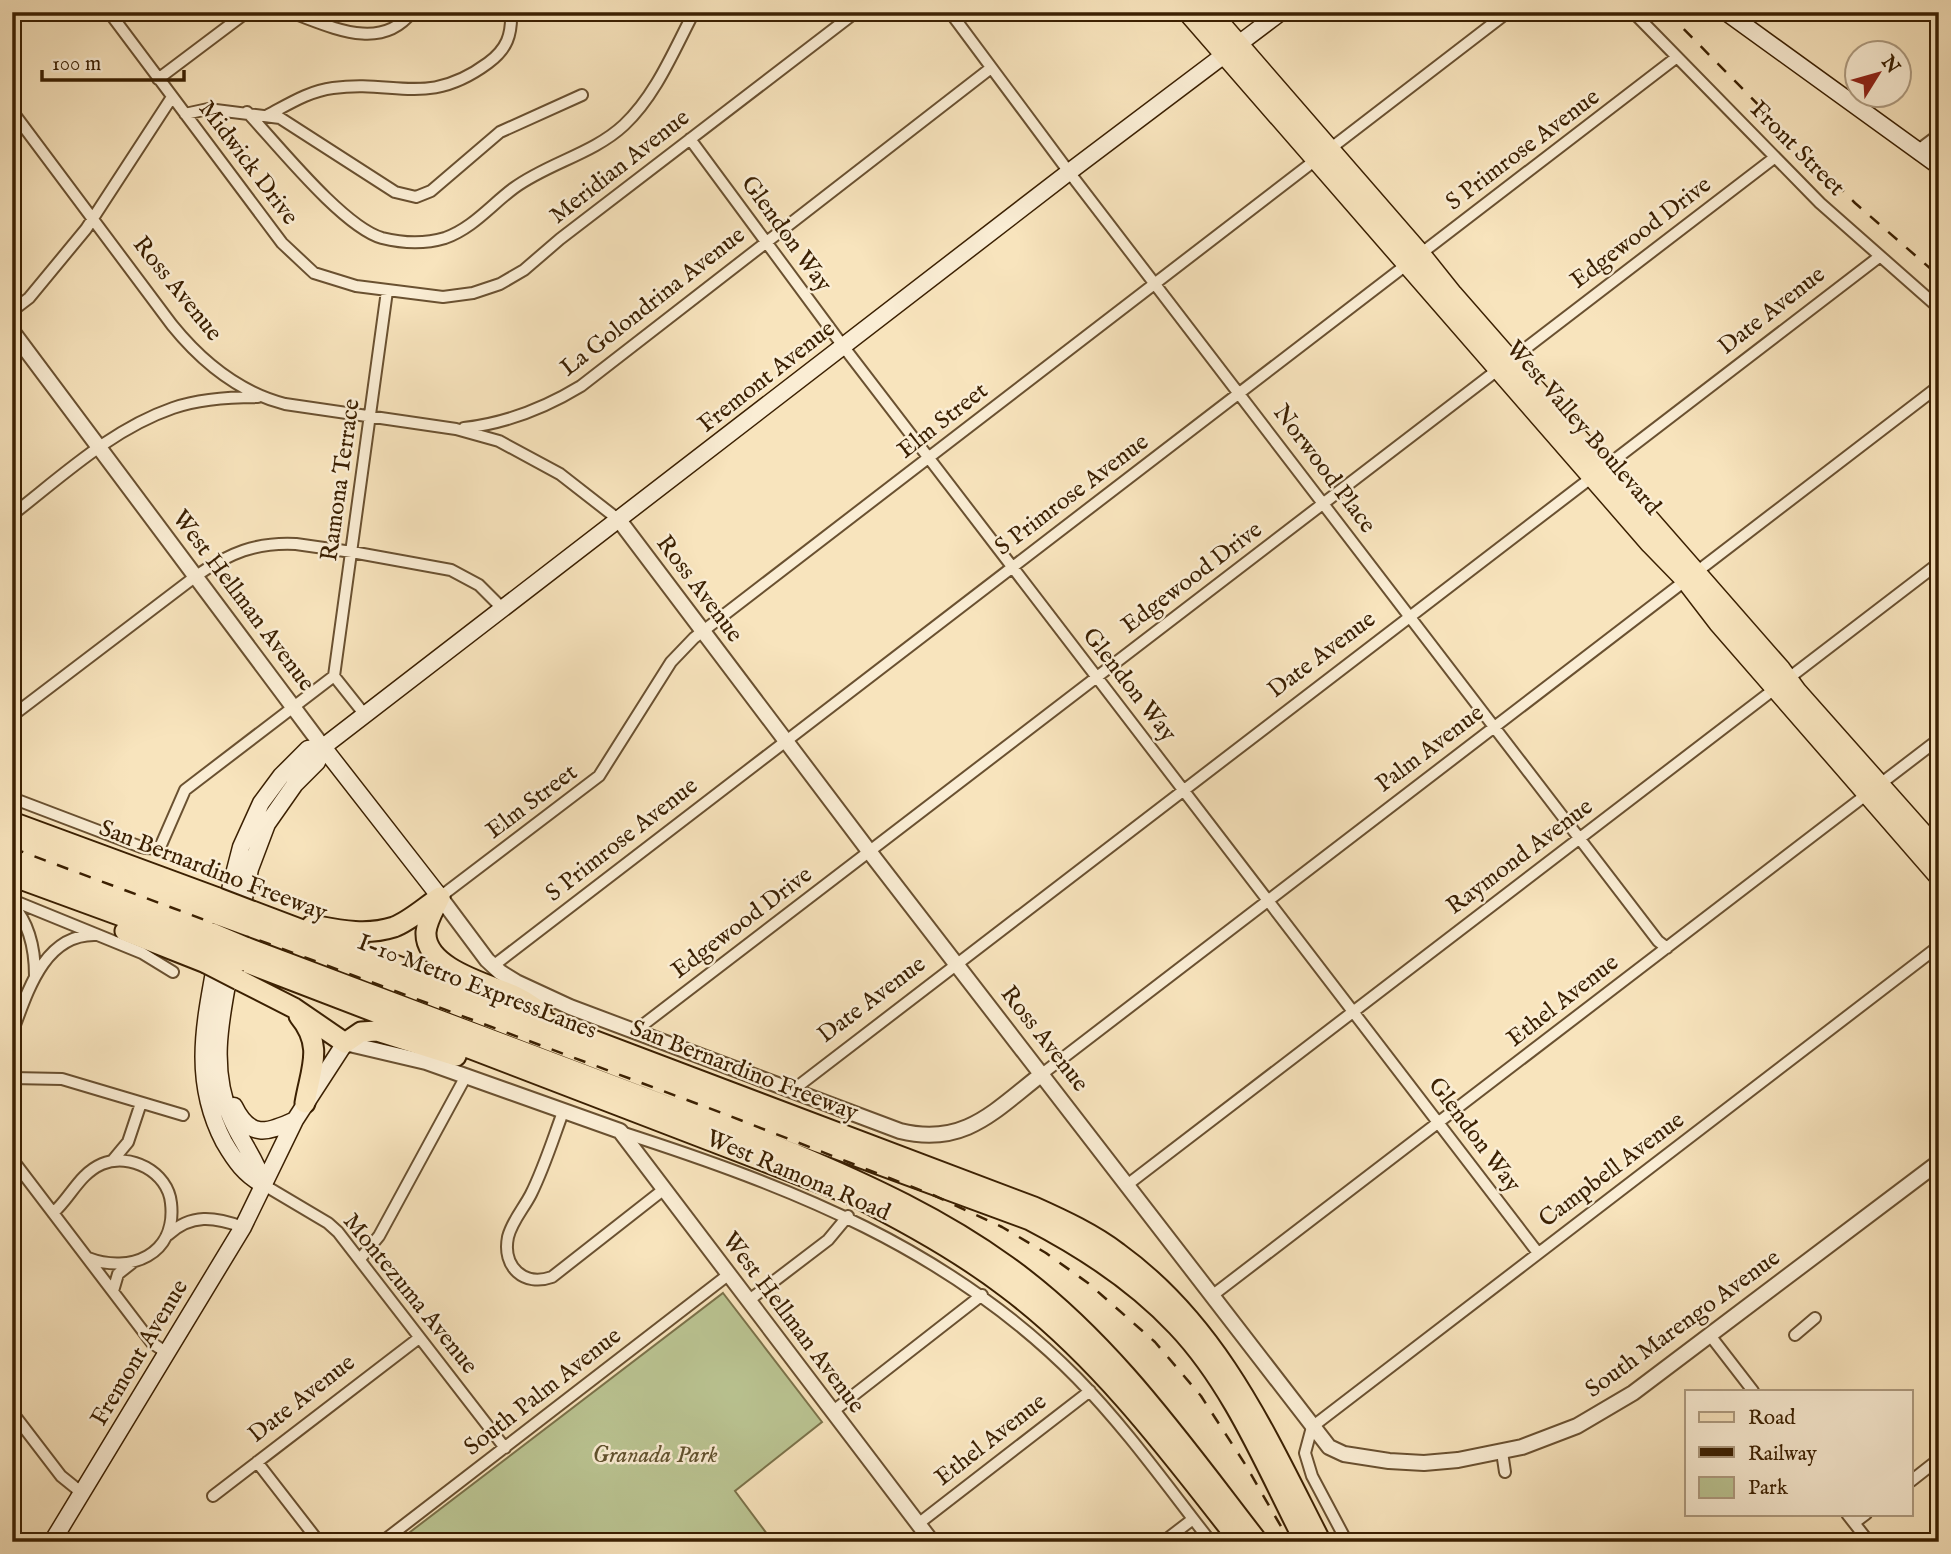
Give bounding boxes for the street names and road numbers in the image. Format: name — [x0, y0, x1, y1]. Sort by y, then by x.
street label: S Primrose Avenue — [1440, 82, 1606, 218]
street label: Midwick Drive — [191, 95, 305, 231]
street label: Front Street — [1743, 95, 1851, 203]
street label: Meridian Avenue — [544, 103, 696, 231]
street label: Glendon Way — [733, 170, 839, 298]
street label: Edgewood Drive — [1564, 170, 1718, 296]
street label: La Golondrina Avenue — [554, 220, 752, 384]
street label: Ross Avenue — [125, 230, 229, 348]
street label: Date Avenue — [1712, 260, 1832, 362]
street label: Fremont Avenue — [692, 314, 842, 440]
street label: West Valley Boulevard — [1499, 334, 1667, 522]
street label: Elm Street — [891, 376, 995, 466]
street label: Ramona Terrace — [314, 397, 368, 563]
street label: Norwood Place — [1265, 398, 1383, 540]
street label: S Primrose Avenue — [989, 427, 1155, 563]
street label: West Hellman Avenue — [165, 504, 321, 698]
street label: Edgewood Drive — [1115, 515, 1269, 641]
street label: Ross Avenue — [649, 529, 749, 649]
street label: Date Avenue — [1262, 604, 1382, 706]
street label: Glendon Way — [1075, 622, 1183, 748]
street label: Palm Avenue — [1370, 698, 1490, 800]
street label: Elm Street — [480, 758, 584, 846]
street label: S Primrose Avenue — [540, 771, 704, 909]
street label: Raymond Avenue — [1441, 792, 1599, 922]
street label: San Bernardino Freeway — [94, 813, 332, 929]
street label: Edgewood Drive — [665, 860, 819, 986]
street label: I-10 Metro ExpressLanes — [353, 927, 601, 1047]
street label: Ethel Avenue — [1501, 948, 1625, 1054]
street label: Date Avenue — [812, 949, 932, 1051]
street label: Ross Avenue — [993, 980, 1095, 1098]
street label: San Bernardino Freeway — [625, 1013, 863, 1129]
street label: Glendon Way — [1421, 1071, 1528, 1199]
street label: Campbell Avenue — [1533, 1105, 1691, 1235]
street label: West Ramona Road — [701, 1123, 895, 1229]
street label: Montezuma Avenue — [336, 1207, 484, 1381]
street label: West Hellman Avenue — [715, 1226, 871, 1420]
street label: South Marengo Avenue — [1579, 1243, 1787, 1405]
street label: Fremont Avenue — [84, 1274, 196, 1432]
street label: South Palm Avenue — [458, 1321, 628, 1463]
street label: Date Avenue — [242, 1348, 362, 1450]
street label: Ethel Avenue — [929, 1387, 1053, 1493]

